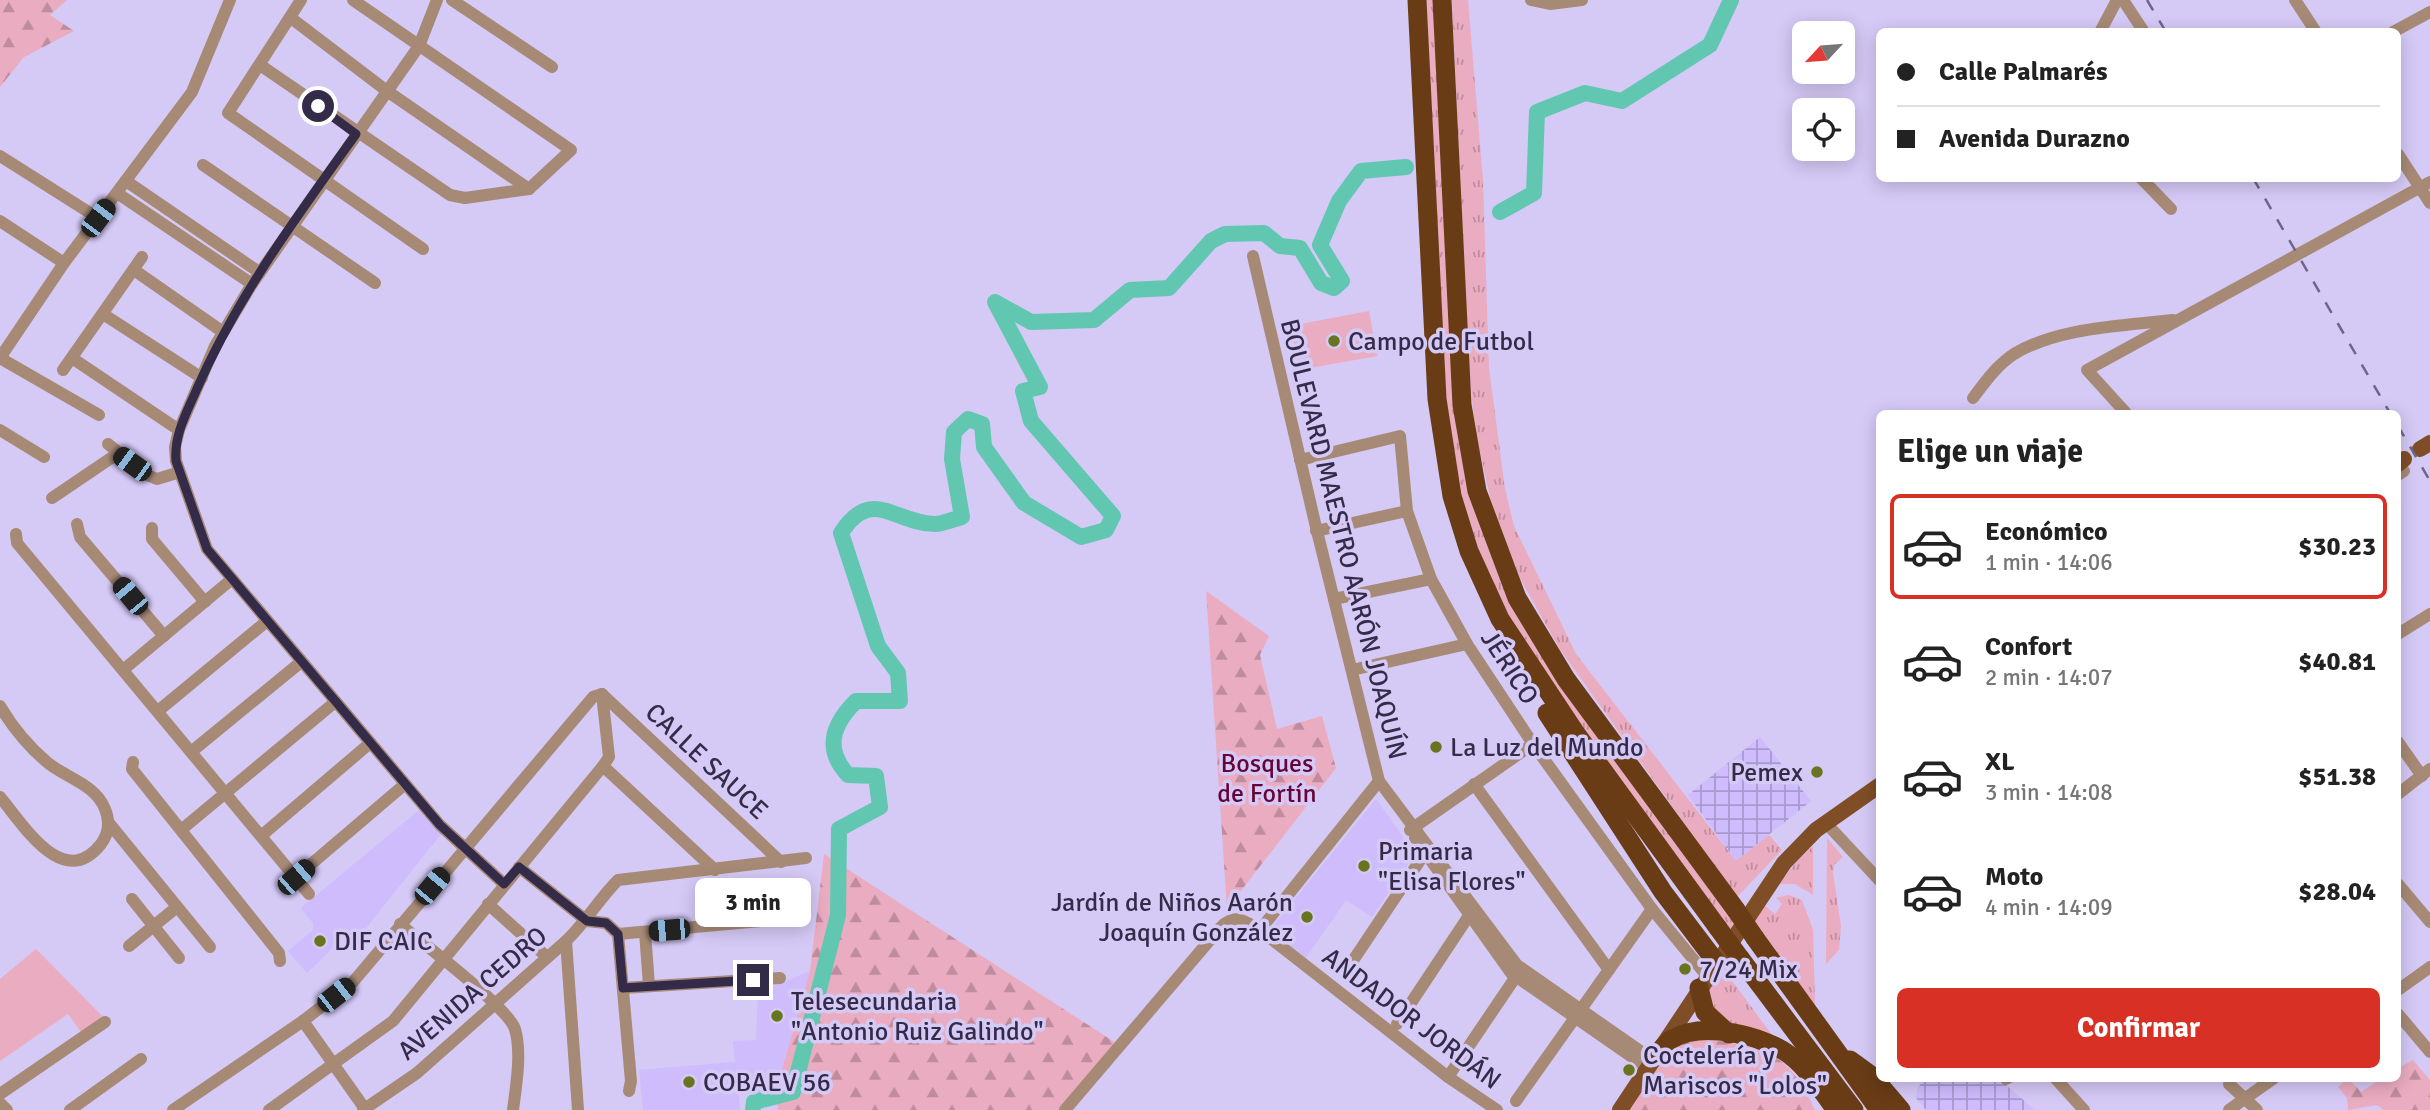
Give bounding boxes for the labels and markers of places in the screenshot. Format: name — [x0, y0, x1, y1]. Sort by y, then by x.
place label: Campo de Futbol — [1348, 326, 1534, 358]
marker: Campo de Futbol — [1326, 333, 1342, 349]
place label: La Luz del Mundo — [1450, 732, 1644, 764]
marker: La Luz del Mundo — [1428, 739, 1444, 755]
place label: Pemex — [1730, 757, 1803, 789]
marker: Pemex — [1809, 764, 1825, 780]
place label: Primaria "Elisa Flores" — [1378, 836, 1525, 898]
marker: Primaria "Elisa Flores" — [1356, 858, 1372, 874]
place label: Jardín de Niños Aarón Joaquín González — [1051, 887, 1293, 949]
marker: Jardín de Niños Aarón Joaquín González — [1299, 909, 1315, 925]
place label: DIF CAIC — [334, 926, 433, 958]
marker: DIF CAIC — [312, 933, 328, 949]
place label: 7/24 Mix — [1699, 954, 1798, 986]
marker: 7/24 Mix — [1677, 961, 1693, 977]
place label: Telesecundaria "Antonio Ruiz Galindo" — [791, 986, 1043, 1048]
marker: Telesecundaria "Antonio Ruiz Galindo" — [769, 1008, 785, 1024]
place label: Coctelería y Mariscos "Lolos" — [1643, 1040, 1827, 1102]
marker: Coctelería y Mariscos "Lolos" — [1621, 1062, 1637, 1078]
place label: COBAEV 56 — [703, 1067, 831, 1099]
marker: COBAEV 56 — [681, 1074, 697, 1090]

